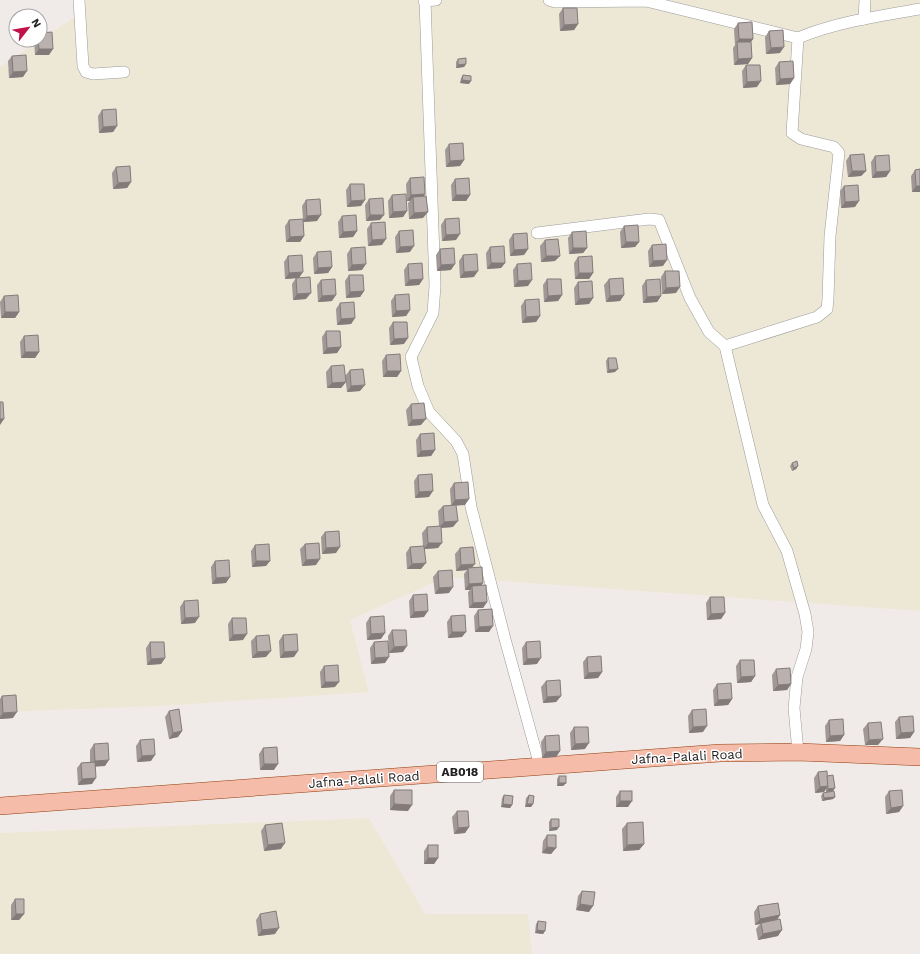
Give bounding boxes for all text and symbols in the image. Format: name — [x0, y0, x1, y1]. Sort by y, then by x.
north arrow — [8, 8, 48, 48]
text: N — [28, 16, 44, 30]
street label: Jafna-Palali Road — [631, 746, 743, 767]
road number: AB018 — [437, 762, 483, 782]
street label: Jafna-Palali Road — [308, 768, 420, 791]

